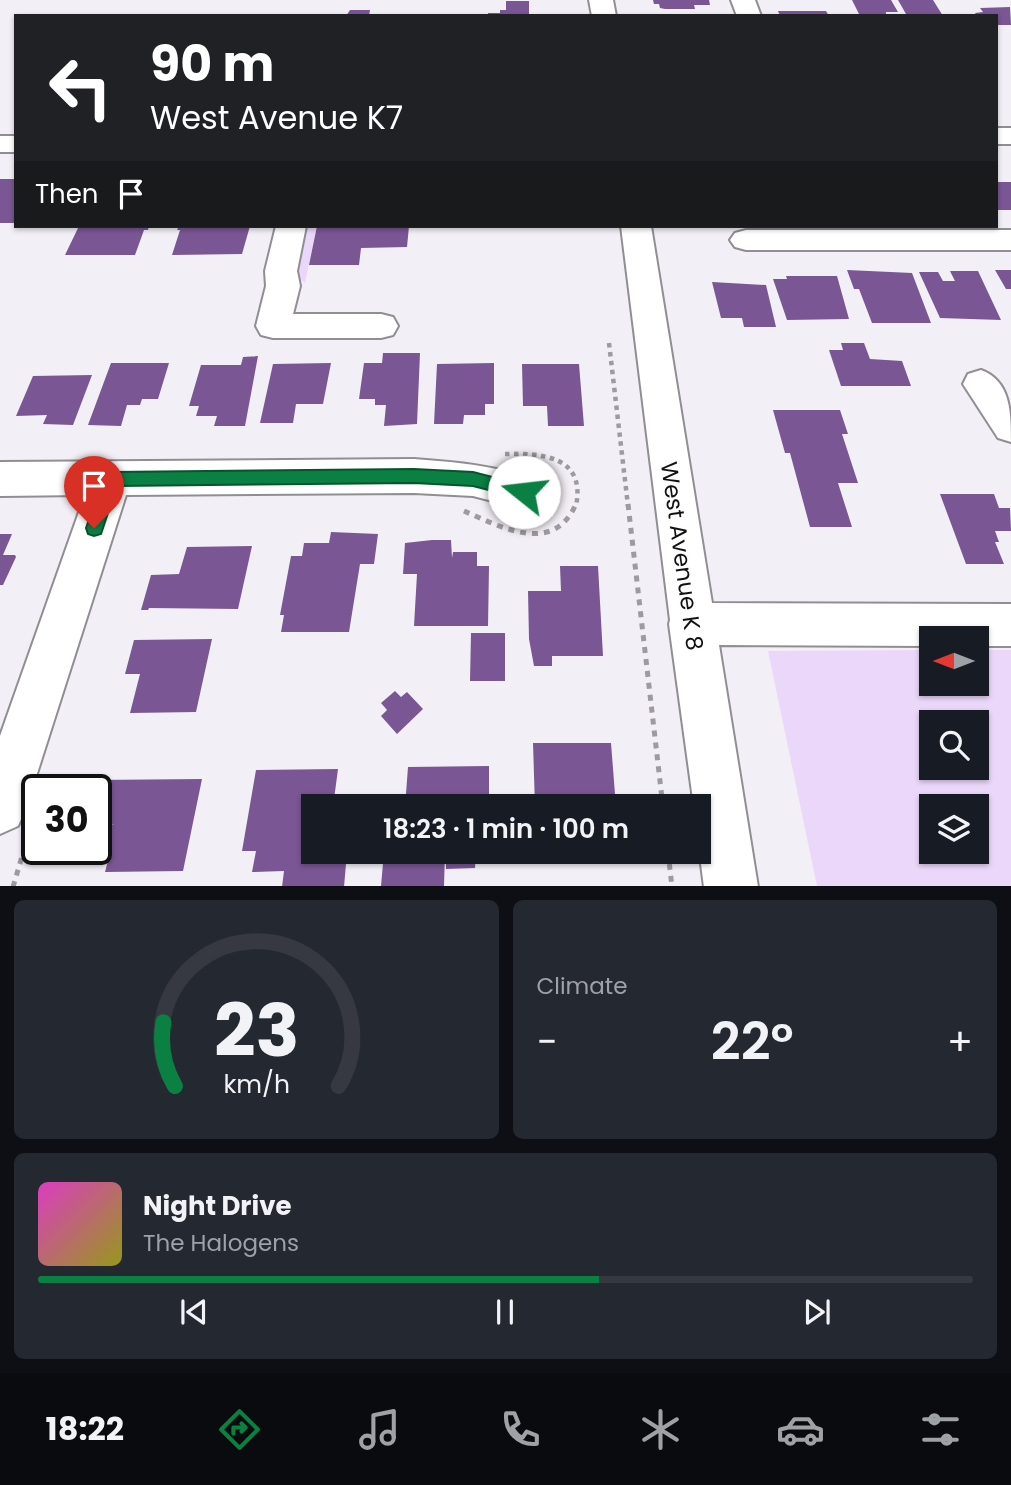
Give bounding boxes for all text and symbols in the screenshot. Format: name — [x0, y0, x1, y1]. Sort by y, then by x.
text: 90 m — [150, 30, 274, 98]
icon: left — [35, 42, 126, 133]
text: West Avenue K7 — [150, 95, 403, 140]
icon: arrive — [112, 175, 150, 213]
text: Then — [35, 176, 98, 212]
position arrow — [487, 455, 561, 529]
pin — [64, 456, 124, 528]
street label: West Avenue K 8 — [653, 460, 711, 652]
icon: arrive — [75, 467, 113, 505]
north arrow — [919, 626, 989, 696]
map controls — [919, 626, 989, 864]
button: search — [919, 710, 989, 780]
speed limit sign: 30 — [21, 774, 112, 865]
button: layers — [919, 794, 989, 864]
text: 18:23 · 1 min · 100 m — [383, 811, 629, 847]
text: Climate — [537, 970, 627, 1002]
text: 23 — [213, 980, 299, 1081]
text: 22° — [711, 1005, 794, 1078]
text: − — [537, 1015, 557, 1068]
text: + — [947, 1015, 973, 1068]
text: km/h — [223, 1066, 290, 1101]
text: Night Drive — [143, 1188, 291, 1224]
text: The Halogens — [143, 1227, 299, 1259]
icon: previous — [175, 1293, 213, 1331]
icon: pause — [486, 1293, 524, 1331]
icon: next — [798, 1293, 836, 1331]
icon: directions — [215, 1405, 264, 1454]
icon: music — [355, 1405, 404, 1454]
icon: phone — [496, 1405, 545, 1454]
icon: climate — [636, 1405, 685, 1454]
icon: car — [776, 1405, 825, 1454]
icon: filters — [916, 1405, 965, 1454]
text: 18:22 — [46, 1406, 124, 1451]

